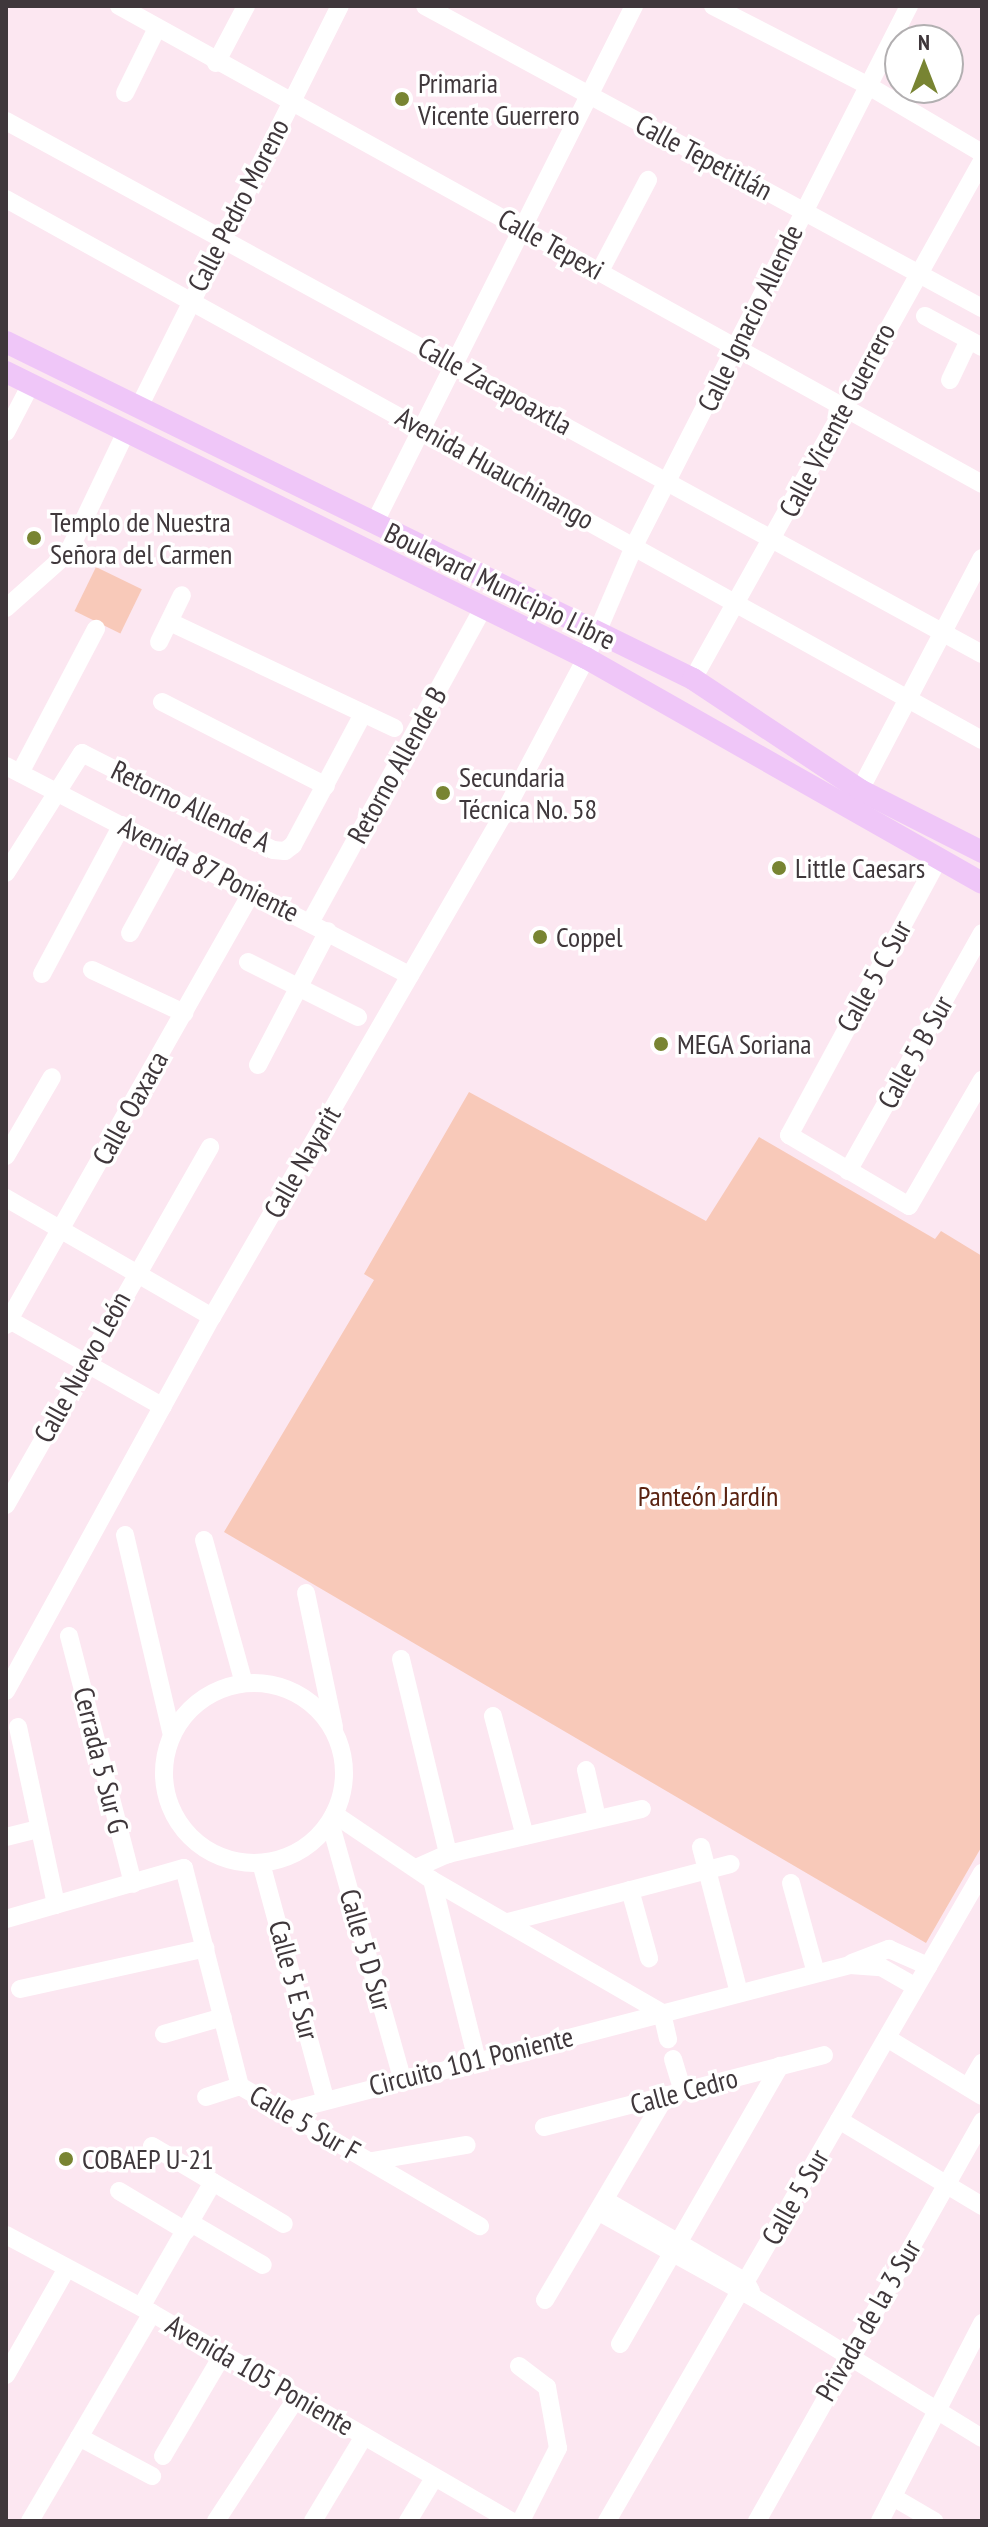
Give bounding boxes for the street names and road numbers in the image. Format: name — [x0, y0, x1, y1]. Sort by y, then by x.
street label: Calle Tepetitlán — [630, 107, 778, 207]
street label: Calle Pedro Moreno — [180, 113, 296, 297]
street label: Calle Tepexi — [492, 201, 610, 287]
street label: Calle Ignacio Allende — [690, 219, 810, 417]
street label: Calle Vicente Guerrero — [772, 317, 902, 523]
street label: Calle Zacapoaxtla — [412, 330, 578, 442]
street label: Avenida Huauchinango — [390, 400, 600, 536]
street label: Boulevard Municipio Libre — [379, 516, 621, 656]
street label: Retorno Allende B — [340, 681, 454, 849]
street label: Retorno Allende A — [105, 753, 277, 859]
street label: Avenida 87 Poniente — [113, 809, 305, 929]
street label: Calle 5 C Sur — [829, 914, 919, 1038]
street label: Calle 5 B Sur — [870, 990, 960, 1114]
street label: Calle Oaxaca — [85, 1045, 175, 1171]
street label: Calle Nayarit — [257, 1100, 347, 1224]
street label: Calle Nuevo León — [27, 1286, 137, 1448]
street label: Cerrada 5 Sur G — [67, 1683, 135, 1837]
street label: Calle 5 D Sur — [333, 1885, 399, 2015]
street label: Calle 5 E Sur — [262, 1916, 326, 2044]
street label: Circuito 101 Poniente — [365, 2019, 577, 2103]
street label: Calle Cedro — [627, 2061, 741, 2121]
street label: Calle 5 Sur F — [244, 2078, 366, 2168]
street label: Calle 5 Sur — [754, 2143, 836, 2251]
street label: Privada de la 3 Sur — [808, 2233, 928, 2407]
street label: Avenida 105 Poniente — [160, 2308, 360, 2442]

